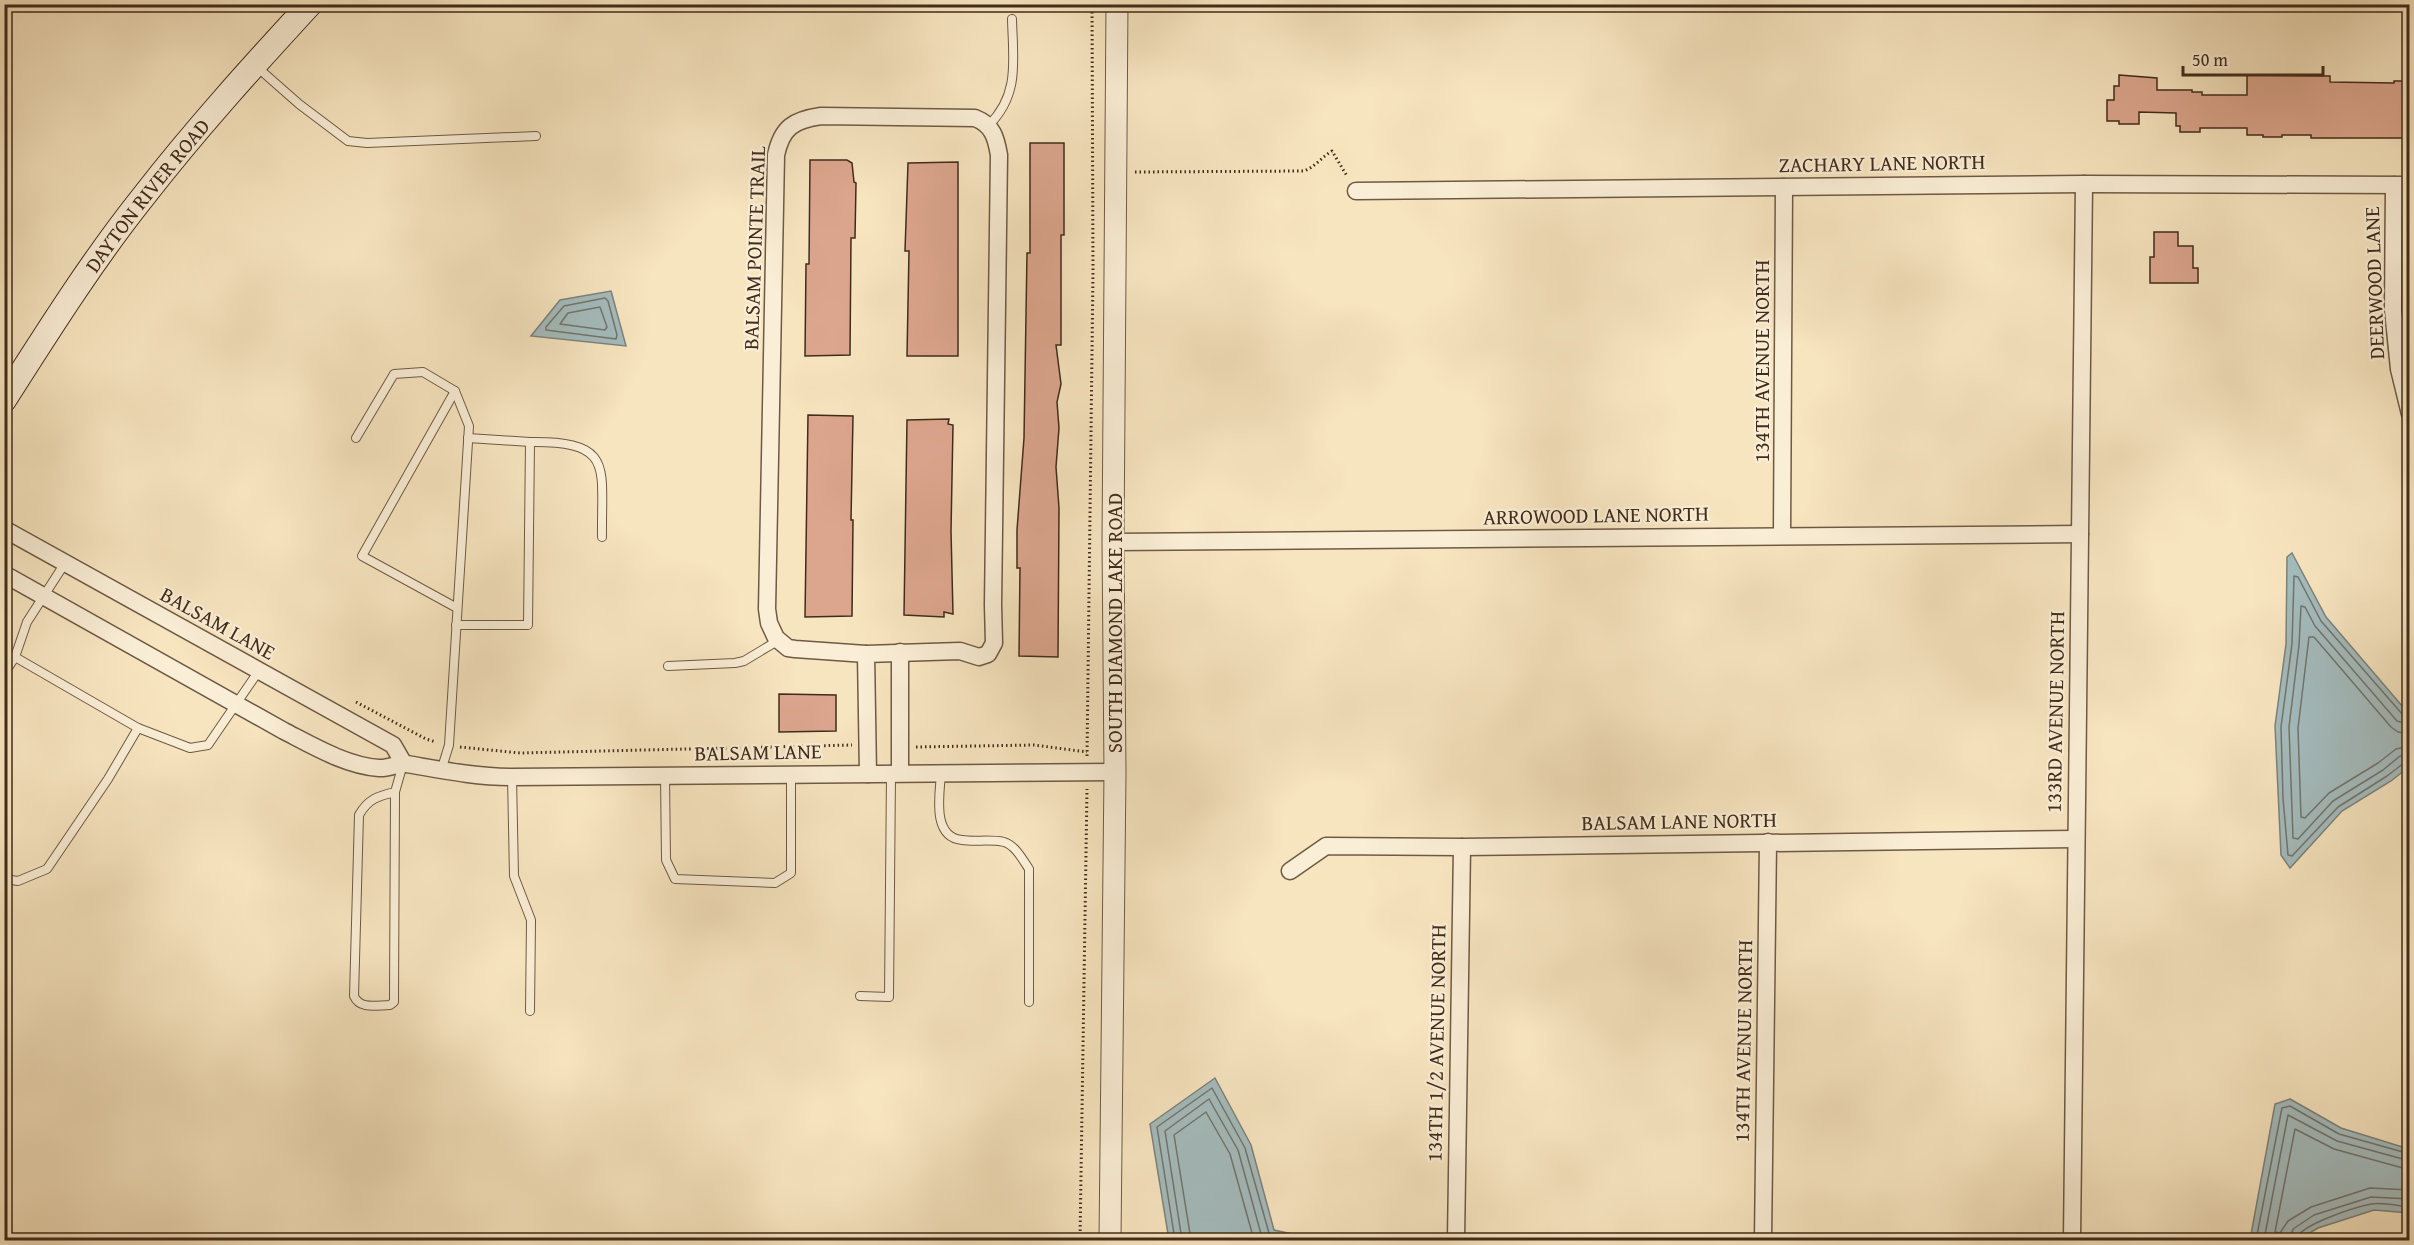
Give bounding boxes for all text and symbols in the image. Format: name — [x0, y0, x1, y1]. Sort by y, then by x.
scale bar — [2183, 39, 2322, 77]
text: 50 m — [2192, 46, 2228, 73]
street label: DAYTON RIVER ROAD — [77, 111, 217, 278]
street label: BALSAM POINTE TRAIL — [735, 145, 773, 351]
street label: ZACHARY LANE NORTH — [1778, 146, 1986, 180]
street label: DEERWOOD LANE — [2356, 206, 2392, 360]
street label: 134TH AVENUE NORTH — [1746, 260, 1777, 462]
street label: SOUTH DIAMOND LAKE ROAD — [1099, 493, 1130, 753]
street label: ARROWOOD LANE NORTH — [1483, 498, 1709, 532]
street label: BALSAM LANE — [155, 579, 281, 668]
street label: 133RD AVENUE NORTH — [2038, 611, 2072, 813]
street label: BALSAM LANE — [694, 735, 822, 769]
street label: BALSAM LANE NORTH — [1581, 804, 1777, 838]
street label: 134TH 1/2 AVENUE NORTH — [1418, 924, 1454, 1162]
street label: 134TH AVENUE NORTH — [1726, 939, 1760, 1143]

